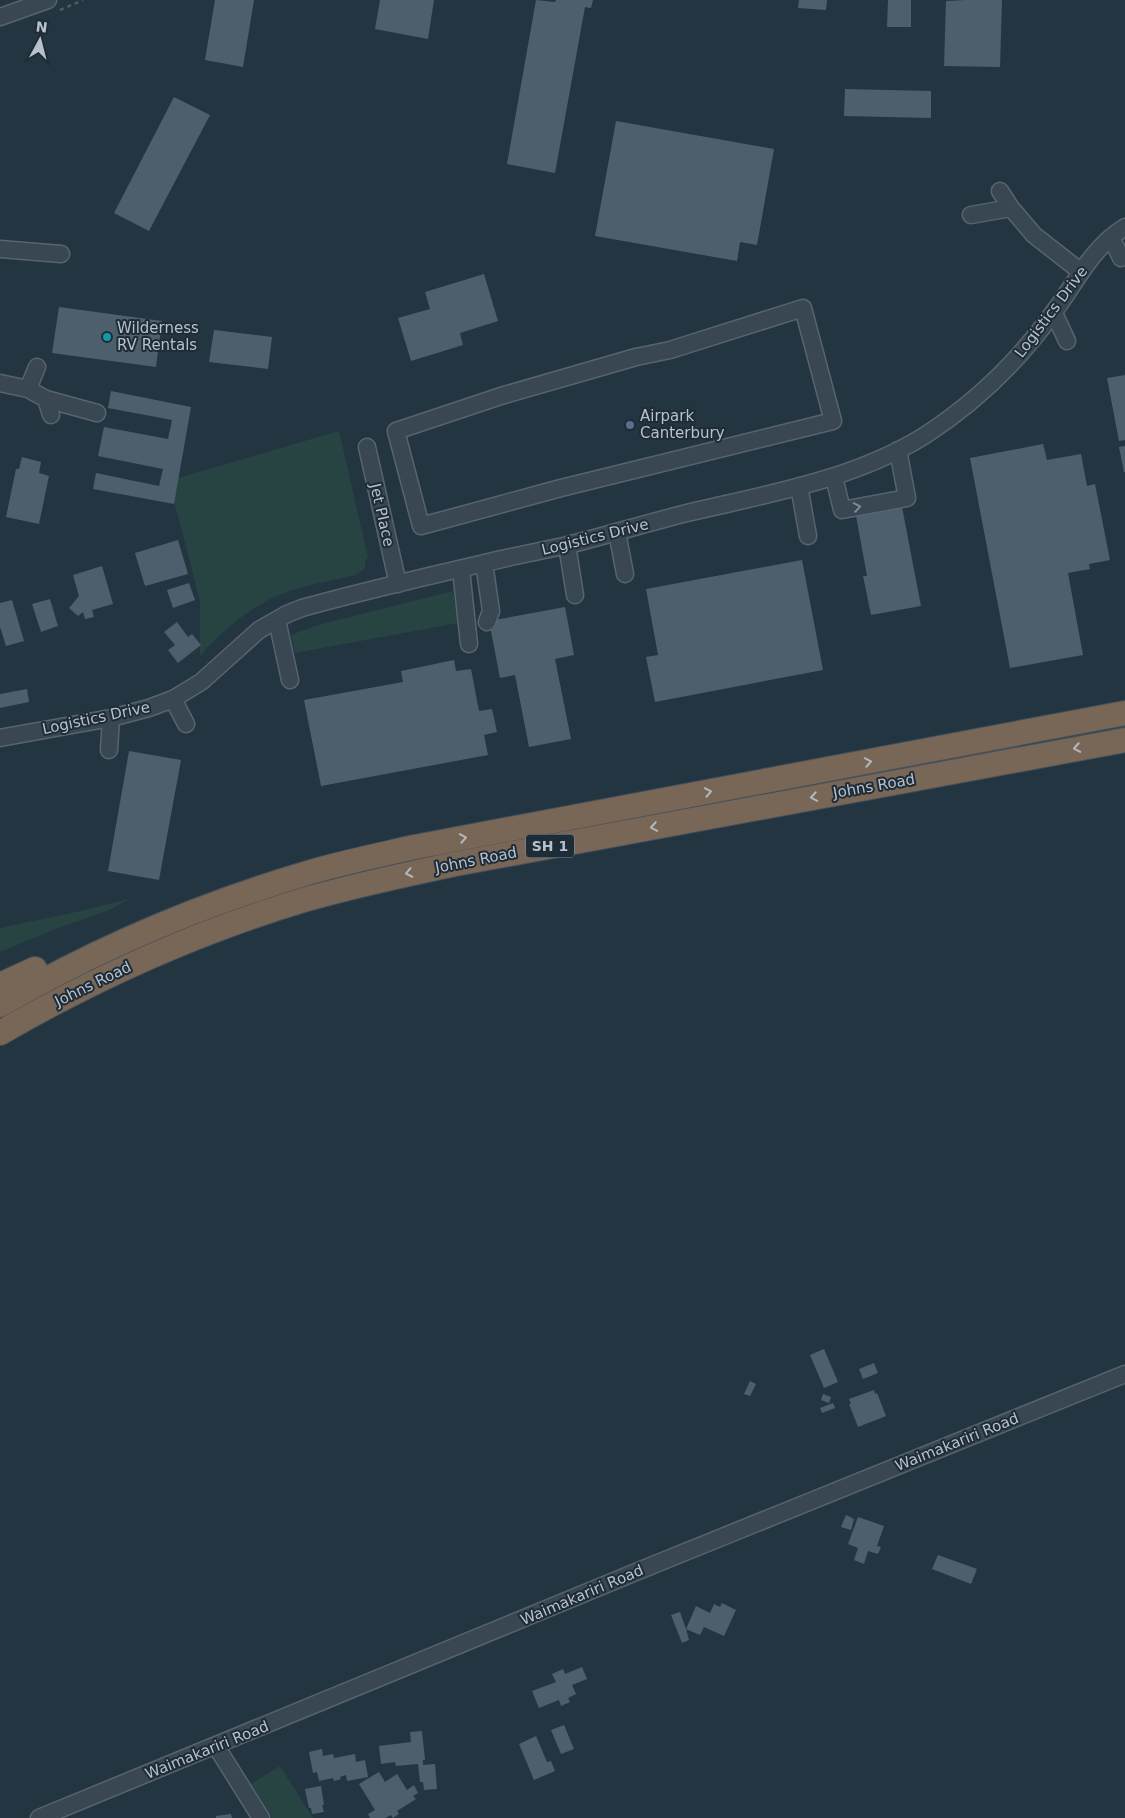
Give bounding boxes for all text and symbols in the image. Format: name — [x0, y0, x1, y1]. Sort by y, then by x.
north arrow — [15, 15, 65, 65]
text: N — [35, 18, 48, 36]
street label: Logistics Drive — [1011, 263, 1091, 361]
place label: Wilderness RV Rentals — [117, 319, 199, 354]
marker: Wilderness RV Rentals — [101, 331, 113, 343]
place label: Airpark Canterbury — [640, 407, 725, 442]
marker: Airpark Canterbury — [624, 419, 636, 431]
street label: Jet Place — [366, 481, 398, 548]
one-way arrow — [852, 502, 861, 512]
street label: Logistics Drive — [540, 515, 650, 559]
street label: Logistics Drive — [40, 698, 152, 738]
one-way arrow — [1073, 743, 1081, 753]
one-way arrow — [864, 757, 872, 767]
street label: Johns Road — [831, 770, 916, 802]
one-way arrow — [704, 787, 713, 797]
one-way arrow — [810, 791, 818, 802]
one-way arrow — [650, 821, 659, 831]
one-way arrow — [458, 833, 467, 843]
road number: SH 1 — [526, 834, 574, 858]
street label: Johns Road — [433, 843, 518, 877]
one-way arrow — [404, 868, 413, 878]
street label: Johns Road — [51, 958, 134, 1011]
street label: Waimakariri Road — [893, 1409, 1021, 1475]
street label: Waimakariri Road — [518, 1561, 646, 1629]
street label: Waimakariri Road — [143, 1717, 271, 1783]

